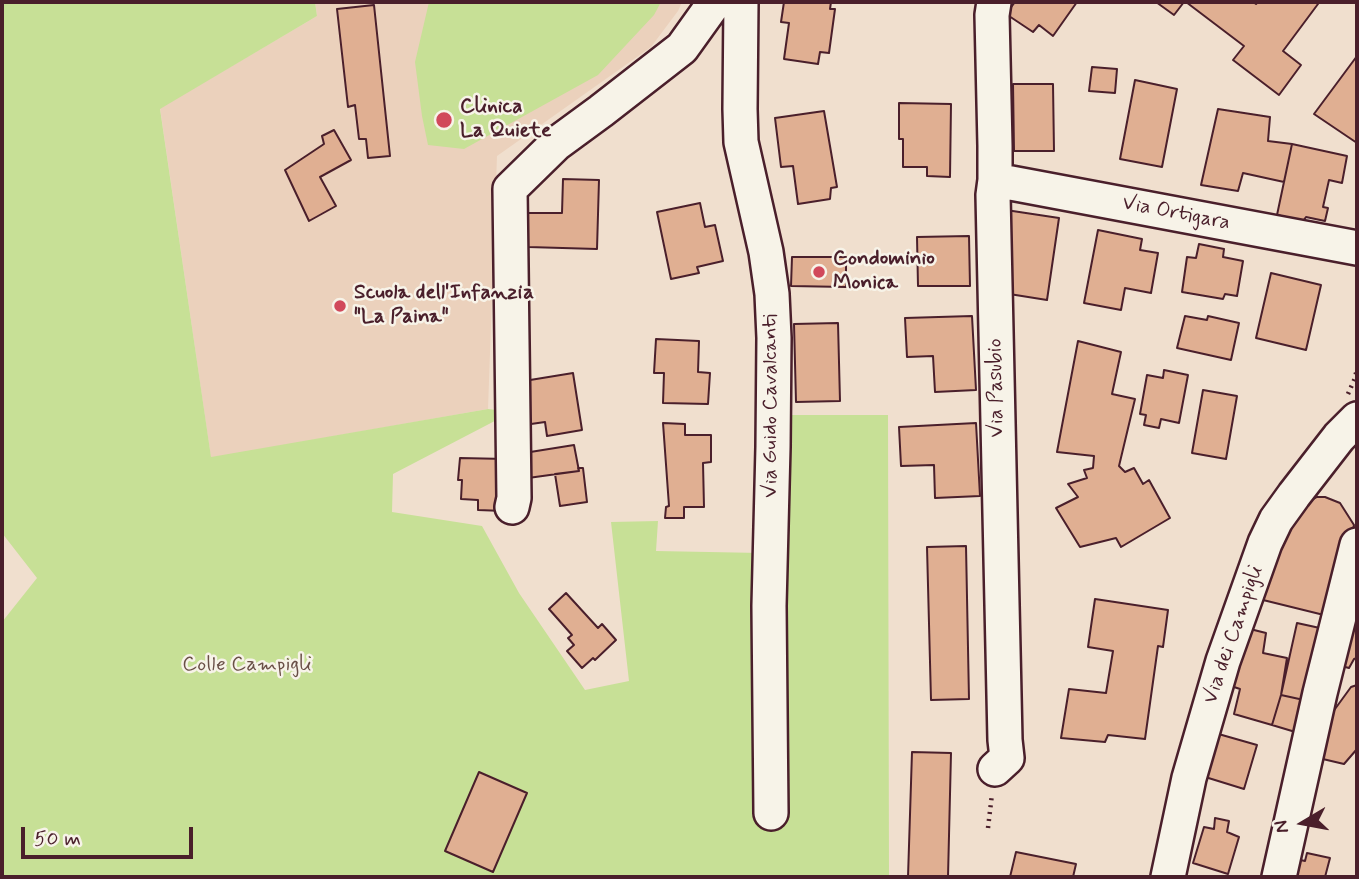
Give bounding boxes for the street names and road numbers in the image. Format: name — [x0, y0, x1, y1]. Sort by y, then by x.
street label: Via Ortigara — [1120, 191, 1232, 237]
street label: Via Guido Cavalcanti — [759, 314, 785, 498]
street label: Via Pasubio — [984, 338, 1010, 438]
street label: Via dei Campigli — [1199, 563, 1269, 707]

